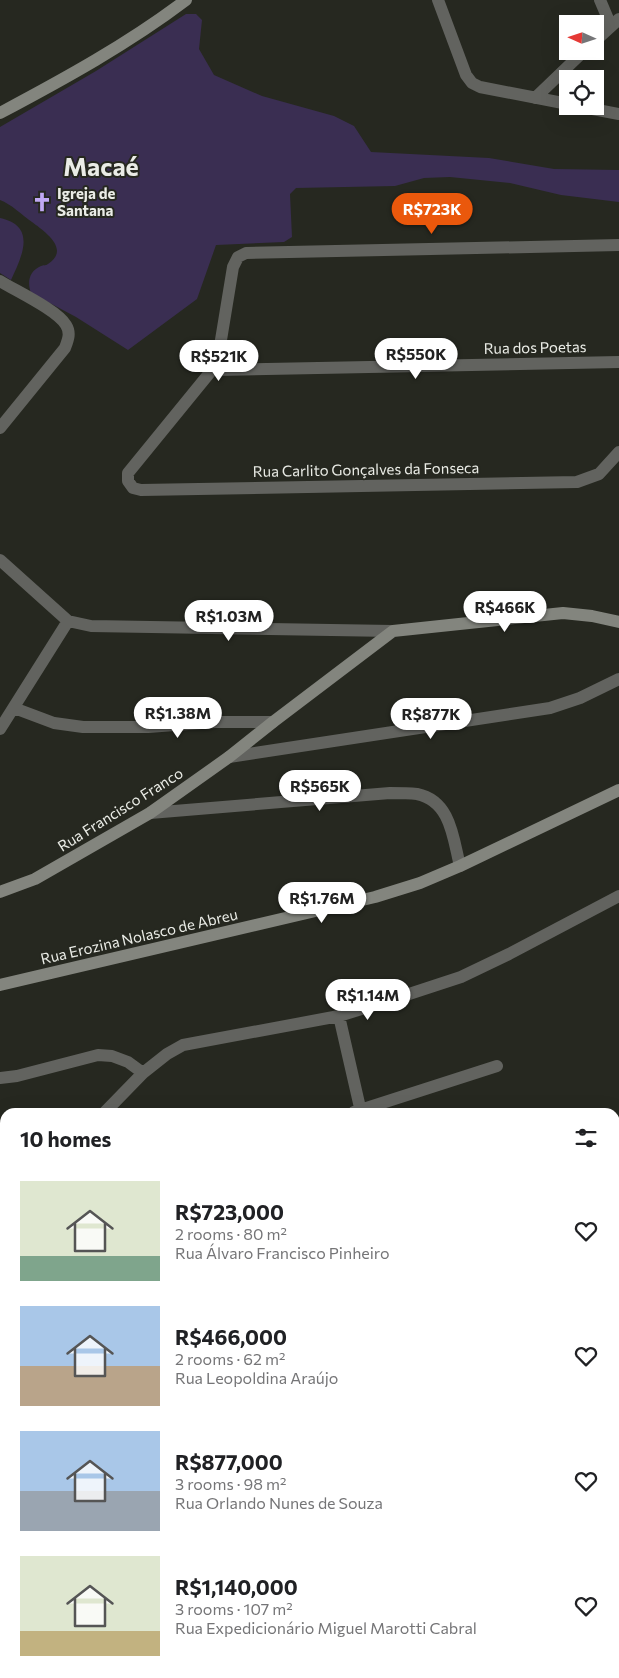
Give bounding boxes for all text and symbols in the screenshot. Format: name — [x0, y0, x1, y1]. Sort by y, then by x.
north arrow — [559, 15, 604, 60]
map controls — [559, 15, 604, 115]
button: locate — [559, 70, 604, 115]
district label: Macaé — [63, 151, 139, 181]
place label: Igreja de Santana — [57, 184, 116, 219]
church icon: Igreja de Santana — [31, 191, 53, 213]
pin: R$723K — [391, 192, 473, 235]
text: R$723K — [403, 199, 461, 218]
street label: Rua dos Poetas — [483, 337, 587, 357]
pin: R$550K — [375, 338, 457, 380]
pin: R$521K — [178, 340, 260, 382]
text: R$550K — [386, 344, 446, 363]
text: R$521K — [190, 346, 248, 365]
street label: Rua Carlito Gonçalves da Fonseca — [253, 458, 479, 480]
pin: R$466K — [464, 590, 546, 633]
text: R$466K — [475, 597, 536, 616]
pin: R$1.03M — [183, 600, 275, 642]
text: R$1.03M — [196, 606, 262, 625]
pin: R$1.38M — [132, 696, 224, 739]
pin: R$877K — [390, 698, 472, 740]
text: R$1.38M — [145, 703, 211, 722]
text: R$877K — [402, 704, 460, 723]
street label: Rua Francisco Franco — [54, 763, 186, 855]
pin: R$565K — [279, 770, 361, 812]
text: R$565K — [290, 776, 350, 795]
pin: R$1.76M — [276, 882, 368, 924]
text: R$1.76M — [289, 888, 355, 907]
street label: Rua Erozina Nolasco de Abreu — [39, 905, 239, 967]
pin: R$1.14M — [322, 978, 414, 1021]
text: R$1.14M — [336, 985, 400, 1004]
icon: filters — [572, 1124, 600, 1152]
text: 10 homes — [20, 1126, 111, 1151]
text: R$723,000 — [175, 1199, 284, 1224]
icon: home — [60, 1201, 120, 1261]
icon: heart — [572, 1217, 600, 1245]
text: 2 rooms · 80 m² — [175, 1224, 287, 1243]
text: Rua Álvaro Francisco Pinheiro — [175, 1243, 390, 1262]
text: R$466,000 — [175, 1324, 287, 1349]
icon: home — [60, 1326, 120, 1386]
icon: heart — [572, 1342, 600, 1370]
text: 2 rooms · 62 m² — [175, 1349, 285, 1368]
text: Rua Leopoldina Araújo — [175, 1368, 338, 1387]
text: R$877,000 — [175, 1449, 283, 1474]
icon: home — [60, 1451, 120, 1511]
icon: heart — [572, 1467, 600, 1495]
text: 3 rooms · 98 m² — [175, 1474, 286, 1493]
text: Rua Orlando Nunes de Souza — [175, 1493, 383, 1512]
text: R$1,140,000 — [175, 1574, 298, 1599]
icon: home — [60, 1576, 120, 1636]
icon: heart — [572, 1592, 600, 1620]
text: 3 rooms · 107 m² — [175, 1599, 293, 1618]
text: Rua Expedicionário Miguel Marotti Cabral — [175, 1618, 477, 1637]

